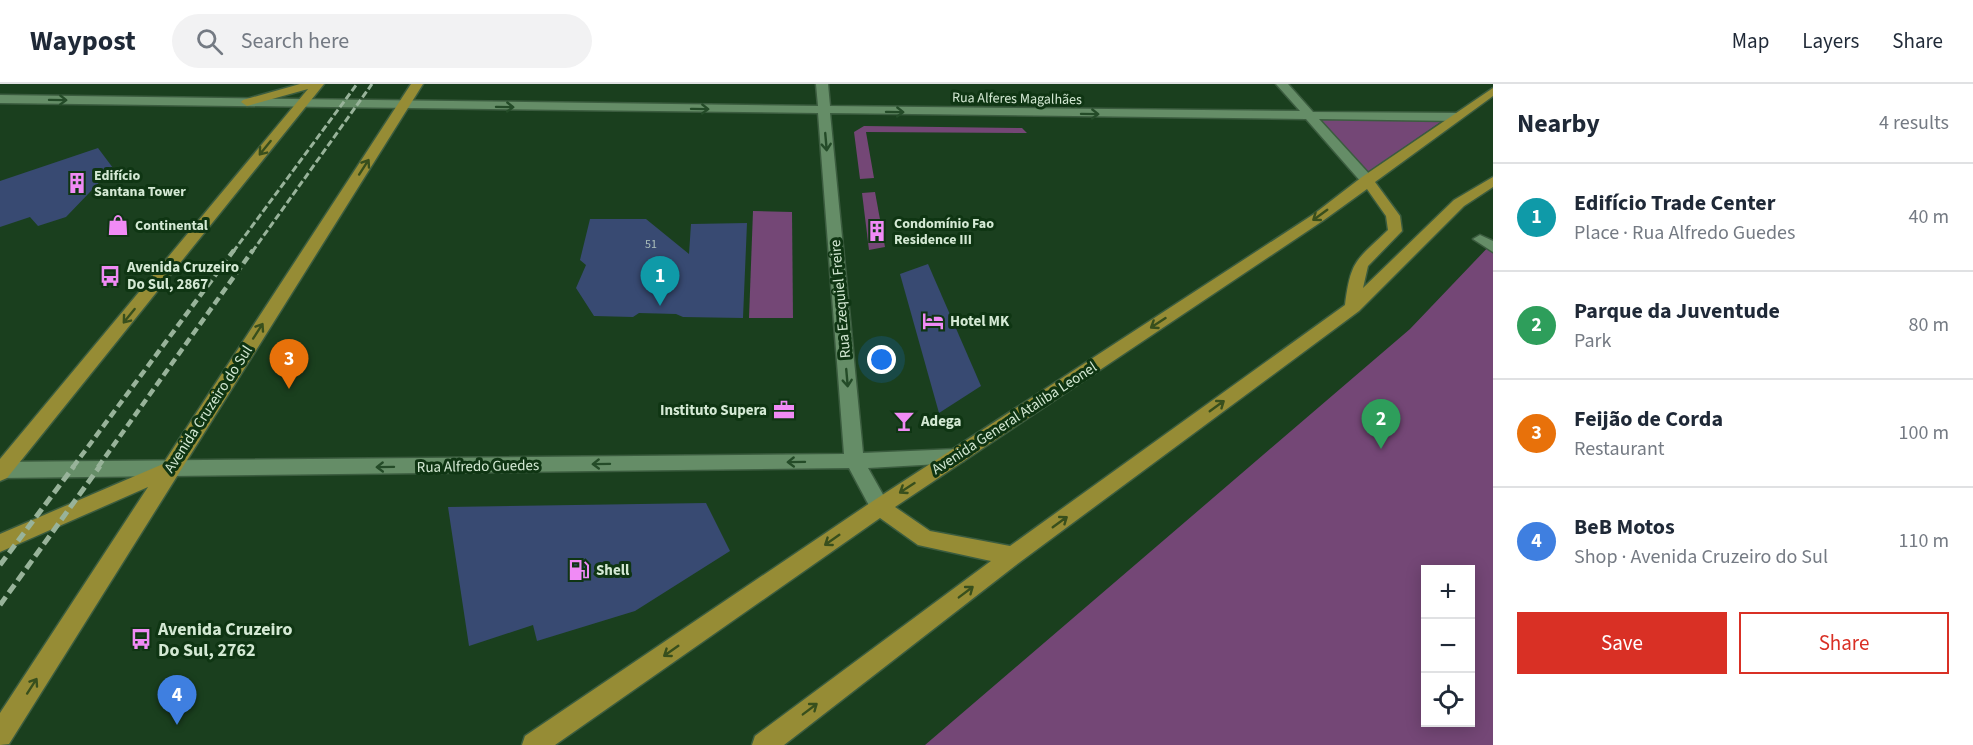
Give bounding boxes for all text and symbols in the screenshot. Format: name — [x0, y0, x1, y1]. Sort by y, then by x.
search box — [172, 14, 592, 68]
text: Waypost — [30, 21, 136, 61]
icon: search — [193, 25, 226, 58]
text: Search here — [241, 25, 349, 57]
text: Map — [1732, 26, 1769, 56]
text: Layers — [1802, 26, 1859, 56]
text: Share — [1892, 26, 1943, 56]
street label: Rua Alferes Magalhães — [952, 88, 1082, 110]
one-way arrow — [48, 94, 68, 106]
one-way arrow — [495, 101, 515, 113]
one-way arrow — [690, 103, 710, 115]
text: Nearby — [1517, 105, 1600, 142]
one-way arrow — [885, 106, 905, 118]
one-way arrow — [1080, 108, 1100, 120]
text: 4 results — [1879, 109, 1949, 137]
one-way arrow — [821, 132, 832, 152]
one-way arrow — [259, 140, 272, 156]
one-way arrow — [358, 159, 370, 176]
place label: Edifício Santana Tower — [94, 166, 186, 202]
building icon: Edifício Santana Tower — [65, 171, 89, 195]
text: Edifício Trade Center — [1574, 187, 1775, 219]
text: 1 — [1531, 203, 1542, 231]
text: 40 m — [1909, 203, 1949, 231]
one-way arrow — [1313, 209, 1329, 221]
shop icon: Continental — [106, 213, 130, 237]
place label: Condomínio Fao Residence III — [894, 214, 994, 250]
place label: Continental — [135, 216, 208, 236]
building icon: Condomínio Fao Residence III — [865, 219, 889, 243]
text: Place · Rua Alfredo Guedes — [1574, 219, 1795, 247]
house number: 51 — [645, 236, 657, 253]
street label: Rua Ezequiel Freire — [825, 239, 856, 359]
pin: 1 — [640, 256, 680, 306]
place label: Avenida Cruzeiro Do Sul, 2867 — [126, 257, 239, 295]
bus stop icon: Avenida Cruzeiro Do Sul, 2867 — [98, 264, 122, 288]
text: Parque da Juventude — [1574, 295, 1780, 327]
one-way arrow — [122, 308, 135, 324]
hotel icon: Hotel MK — [921, 309, 945, 333]
place label: Hotel MK — [950, 311, 1010, 332]
text: 2 — [1531, 311, 1542, 339]
text: 80 m — [1909, 311, 1949, 339]
one-way arrow — [1150, 317, 1166, 329]
one-way arrow — [252, 323, 265, 340]
text: Park — [1574, 327, 1611, 355]
pin: 3 — [270, 340, 308, 389]
street label: Avenida Cruzeiro do Sul — [159, 341, 258, 477]
your location — [867, 345, 896, 374]
street label: Avenida General Ataliba Leonel — [927, 357, 1101, 480]
one-way arrow — [842, 368, 853, 388]
office icon: Instituto Supera — [772, 398, 796, 422]
place label: Instituto Supera — [660, 400, 767, 421]
one-way arrow — [1209, 400, 1225, 413]
pin: 2 — [1362, 400, 1400, 449]
text: Feijão de Corda — [1574, 403, 1723, 435]
bar icon: Adega — [892, 409, 916, 433]
place label: Adega — [920, 411, 962, 432]
text: 3 — [1531, 419, 1542, 447]
text: 100 m — [1899, 419, 1949, 447]
text: Restaurant — [1574, 435, 1665, 463]
street label: Rua Alfredo Guedes — [417, 455, 539, 478]
one-way arrow — [786, 456, 806, 468]
one-way arrow — [591, 458, 611, 470]
one-way arrow — [375, 461, 395, 473]
one-way arrow — [899, 482, 916, 495]
text: BeB Motos — [1574, 511, 1675, 543]
one-way arrow — [1052, 516, 1068, 529]
text: 4 — [1531, 527, 1542, 555]
text: 110 m — [1899, 527, 1949, 555]
one-way arrow — [824, 534, 840, 546]
text: Shop · Avenida Cruzeiro do Sul — [1574, 543, 1828, 571]
fuel station icon: Shell — [567, 558, 591, 582]
place label: Shell — [596, 560, 630, 581]
map controls — [1421, 565, 1475, 727]
button: + — [1421, 565, 1475, 619]
one-way arrow — [958, 586, 974, 599]
button: Save — [1517, 612, 1727, 674]
button: Share — [1739, 612, 1949, 674]
place label: Avenida Cruzeiro Do Sul, 2762 — [157, 617, 293, 663]
button: − — [1421, 619, 1475, 673]
bus stop icon: Avenida Cruzeiro Do Sul, 2762 — [129, 627, 153, 651]
one-way arrow — [663, 645, 680, 657]
button: locate — [1421, 673, 1475, 727]
pin: 4 — [158, 676, 196, 725]
one-way arrow — [25, 677, 38, 694]
one-way arrow — [802, 703, 818, 716]

